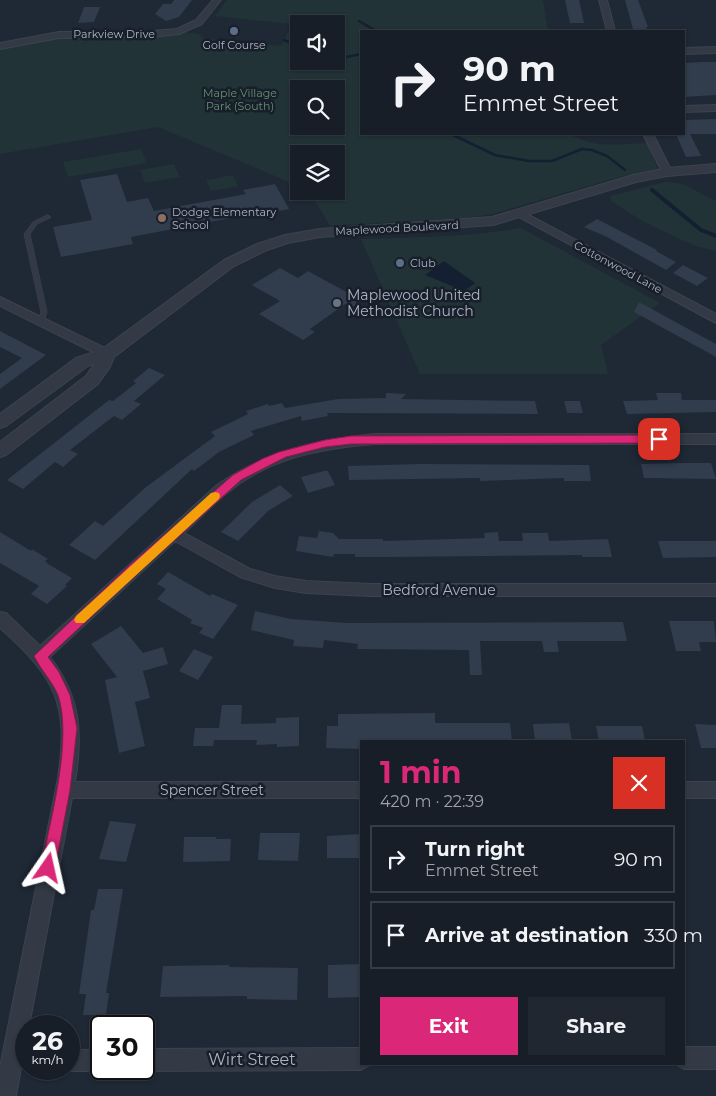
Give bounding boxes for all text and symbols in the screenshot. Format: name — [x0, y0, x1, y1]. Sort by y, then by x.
map controls — [290, 15, 345, 200]
button: sound — [290, 15, 345, 70]
marker: Golf Course — [228, 25, 240, 37]
street label: Parkview Drive — [73, 27, 155, 41]
place label: Golf Course — [202, 38, 266, 52]
text: 90 m — [463, 47, 556, 90]
icon: right — [380, 50, 445, 115]
button: search — [290, 80, 345, 135]
park label: Maple Village Park (South) — [203, 86, 277, 113]
text: Emmet Street — [463, 90, 619, 117]
button: layers — [290, 145, 345, 200]
place label: Dodge Elementary School — [172, 205, 276, 232]
marker: Dodge Elementary School — [156, 212, 168, 224]
street label: Maplewood Boulevard — [335, 218, 459, 238]
street label: Cottonwood Lane — [571, 238, 665, 296]
place label: Club — [410, 256, 436, 270]
marker: Club — [394, 257, 406, 269]
place label: Maplewood United Methodist Church — [347, 286, 481, 320]
marker: Maplewood United Methodist Church — [331, 297, 343, 309]
pin — [638, 418, 680, 460]
icon: arrive — [645, 425, 673, 453]
street label: Bedford Avenue — [382, 581, 496, 599]
text: 1 min — [380, 754, 461, 791]
button: close — [613, 757, 665, 809]
street label: Spencer Street — [160, 781, 264, 799]
text: 420 m · 22:39 — [380, 792, 484, 811]
text: Turn right — [425, 838, 525, 861]
position arrow — [21, 841, 73, 893]
icon: right — [382, 845, 410, 873]
text: 90 m — [614, 848, 663, 871]
text: Emmet Street — [425, 861, 538, 880]
icon: arrive — [382, 921, 410, 949]
text: Arrive at destination — [425, 924, 629, 947]
text: 330 m — [644, 924, 703, 947]
button: Exit — [380, 997, 518, 1055]
button: Share — [528, 997, 665, 1055]
speed limit sign: 30 — [90, 1015, 155, 1080]
text: 26 — [32, 1026, 63, 1056]
street label: Wirt Street — [208, 1050, 296, 1069]
text: km/h — [31, 1052, 64, 1067]

